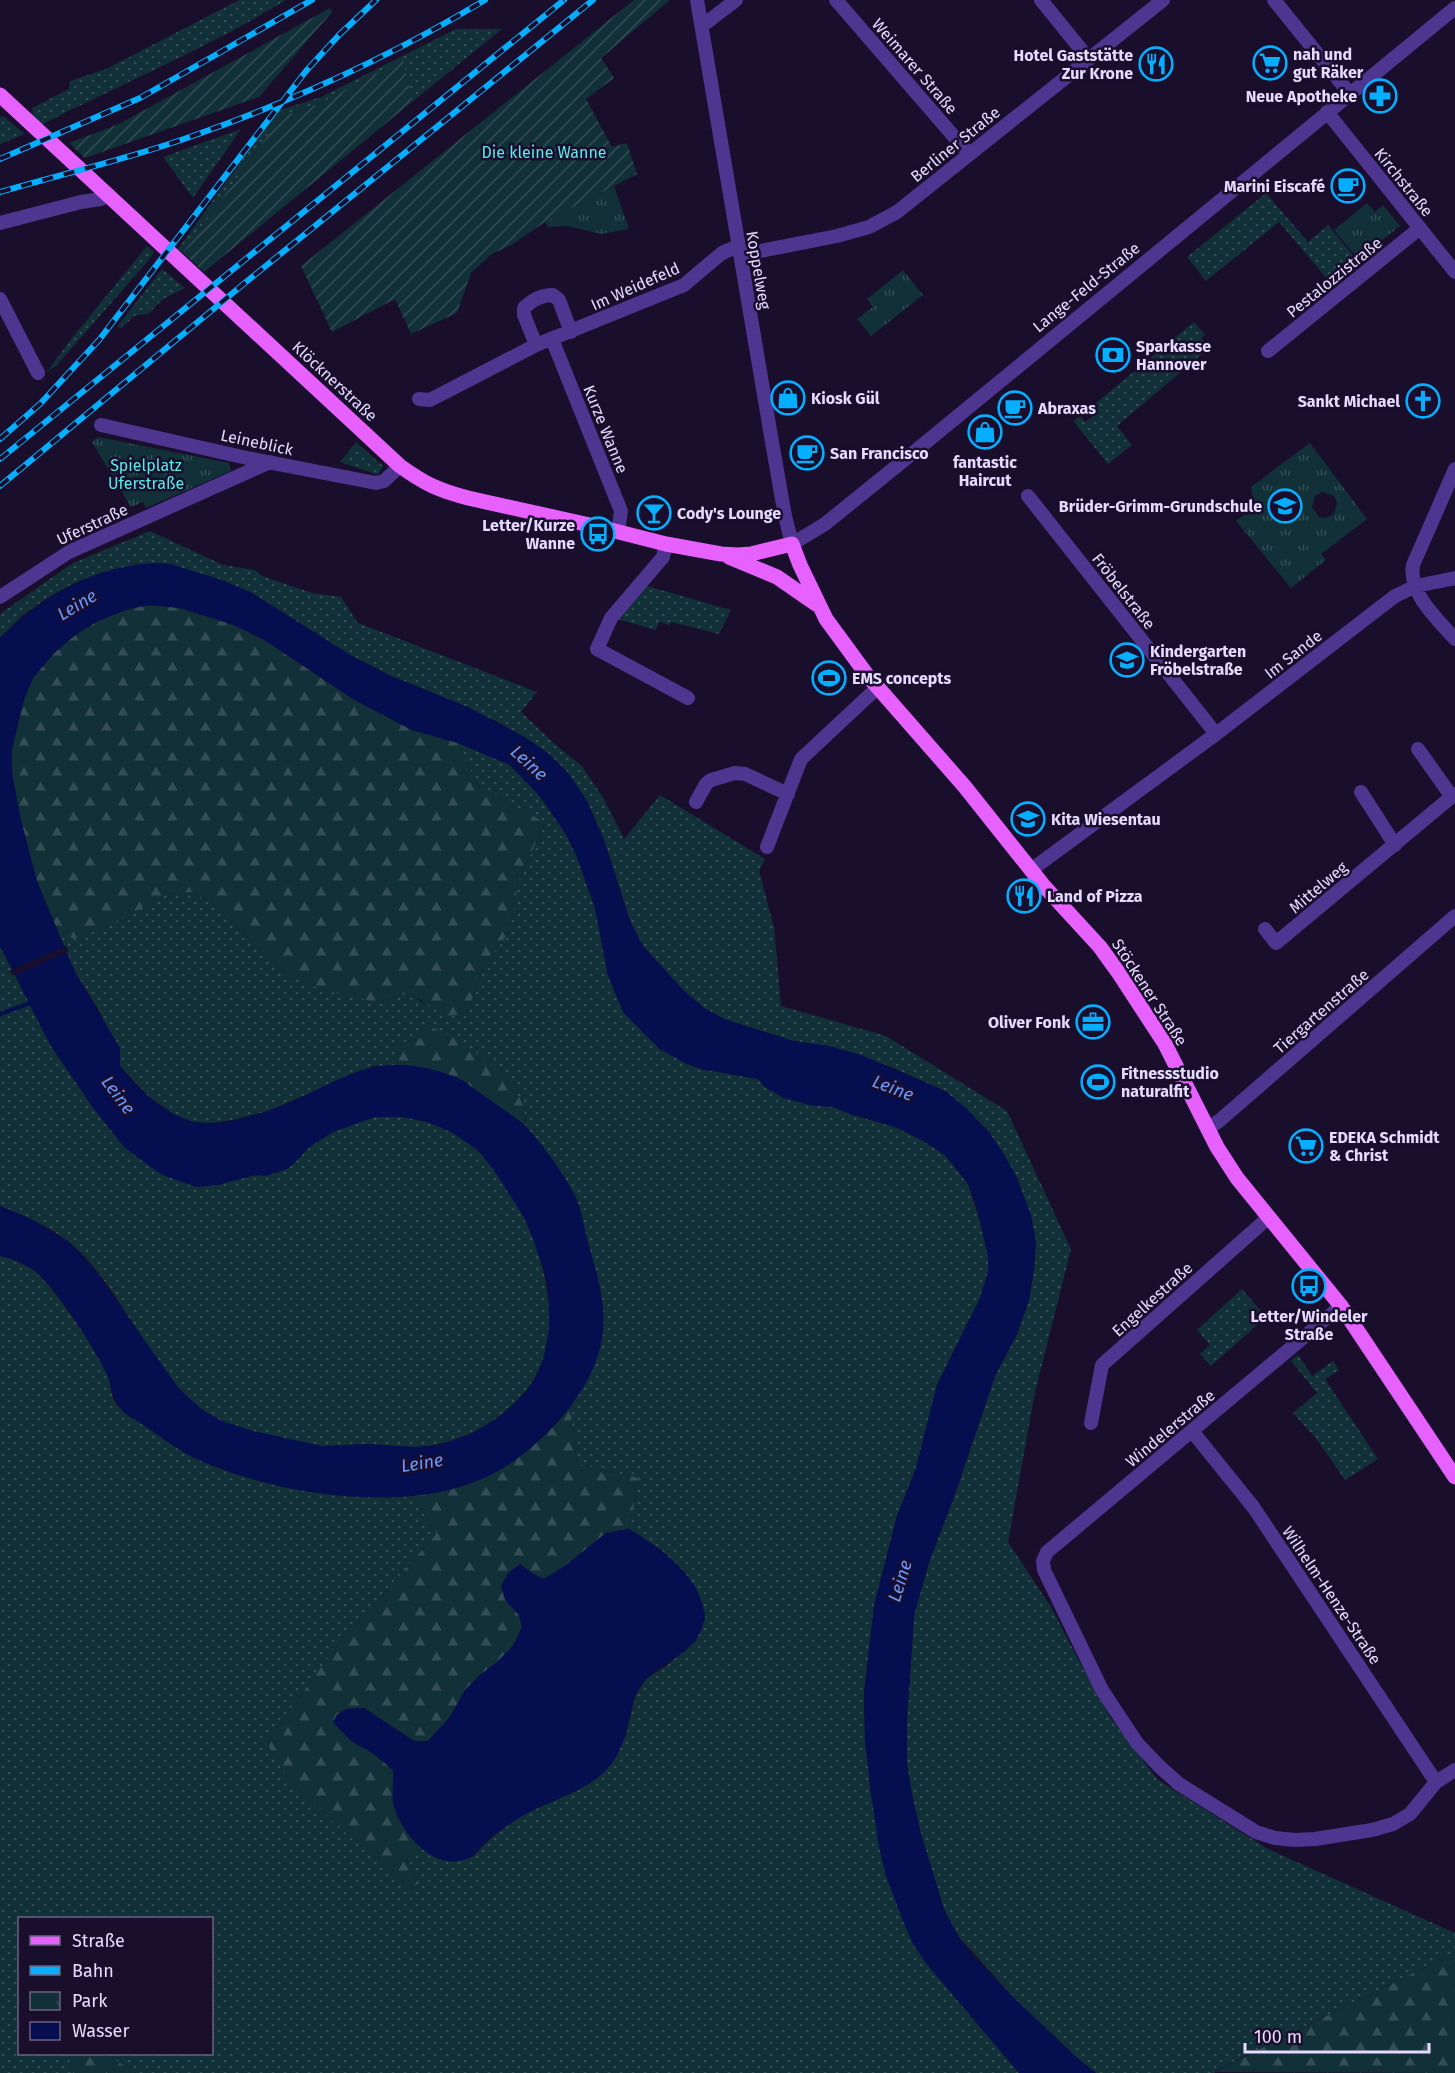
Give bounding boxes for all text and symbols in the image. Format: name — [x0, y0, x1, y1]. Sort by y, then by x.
street label: Weimarer Straße — [868, 15, 961, 118]
supermarket icon: nah und gut Räker — [1252, 45, 1288, 81]
place label: nah und gut Räker — [1293, 45, 1364, 82]
place label: Hotel Gaststätte Zur Krone — [1014, 46, 1133, 83]
restaurant icon: Hotel Gaststätte Zur Krone — [1138, 46, 1174, 82]
pharmacy icon: Neue Apotheke — [1362, 78, 1398, 114]
place label: Neue Apotheke — [1246, 87, 1357, 106]
street label: Berliner Straße — [907, 103, 1004, 186]
park label: Die kleine Wanne — [481, 143, 607, 162]
street label: Kirchstraße — [1370, 144, 1437, 220]
cafe icon: Marini Eiscafé — [1330, 168, 1366, 204]
place label: Marini Eiscafé — [1224, 177, 1325, 196]
street label: Koppelweg — [742, 229, 775, 312]
street label: Pestalozzistraße — [1283, 233, 1386, 322]
street label: Lange-Feld-Straße — [1029, 238, 1144, 336]
street label: Im Weidefeld — [588, 258, 683, 315]
street label: Klöcknerstraße — [288, 337, 381, 425]
bank icon: Sparkasse Hannover — [1095, 337, 1131, 373]
place label: Sparkasse Hannover — [1136, 337, 1211, 374]
shop icon: Kiosk Gül — [770, 380, 806, 416]
street label: Kurze Wanne — [579, 382, 632, 476]
church icon: Sankt Michael — [1405, 383, 1441, 419]
place label: Kiosk Gül — [811, 389, 880, 408]
cafe icon: Abraxas — [997, 390, 1033, 426]
place label: Sankt Michael — [1298, 392, 1400, 411]
place label: Abraxas — [1037, 399, 1096, 418]
shop icon: fantastic Haircut — [967, 414, 1003, 450]
street label: Leineblick — [219, 426, 296, 460]
cafe icon: San Francisco — [789, 435, 825, 471]
place label: San Francisco — [830, 444, 929, 463]
place label: fantastic Haircut — [953, 453, 1017, 490]
park label: Spielplatz Uferstraße — [108, 456, 184, 493]
school or university icon: Brüder-Grimm-Grundschule — [1267, 488, 1303, 524]
bar icon: Cody's Lounge — [636, 495, 672, 531]
place label: Brüder-Grimm-Grundschule — [1059, 497, 1262, 516]
street label: Uferstraße — [54, 500, 131, 549]
place label: Cody's Lounge — [677, 504, 781, 523]
place label: Letter/Kurze Wanne — [482, 516, 575, 553]
bus stop icon: Letter/Kurze Wanne — [580, 516, 616, 552]
street label: Fröbelstraße — [1088, 550, 1159, 633]
water label: Leine — [53, 585, 101, 625]
street label: Im Sande — [1261, 626, 1326, 683]
school or university icon: Kindergarten Fröbelstraße — [1109, 642, 1145, 678]
place label: Kindergarten Fröbelstraße — [1150, 642, 1246, 679]
sports icon: EMS concepts — [811, 660, 847, 696]
place label: EMS concepts — [852, 669, 952, 688]
water label: Leine — [506, 741, 552, 785]
school or university icon: Kita Wiesentau — [1010, 801, 1046, 837]
place label: Kita Wiesentau — [1051, 810, 1161, 829]
street label: Mittelweg — [1285, 857, 1352, 917]
restaurant icon: Land of Pizza — [1006, 878, 1042, 914]
place label: Land of Pizza — [1047, 887, 1143, 906]
street label: Stöckener Straße — [1108, 935, 1191, 1049]
street label: Tiergartenstraße — [1270, 965, 1373, 1058]
office icon: Oliver Fonk — [1075, 1004, 1111, 1040]
place label: Oliver Fonk — [988, 1013, 1070, 1032]
sports icon: Fitnessstudio naturalfit — [1080, 1064, 1116, 1100]
place label: Fitnessstudio naturalfit — [1121, 1064, 1219, 1101]
water label: Leine — [869, 1070, 917, 1106]
water label: Leine — [96, 1071, 140, 1119]
supermarket icon: EDEKA Schmidt & Christ — [1288, 1128, 1324, 1164]
place label: EDEKA Schmidt & Christ — [1329, 1128, 1440, 1165]
street label: Engelkestraße — [1108, 1258, 1197, 1340]
bus stop icon: Letter/Windeler Straße — [1291, 1268, 1327, 1304]
place label: Letter/Windeler Straße — [1251, 1307, 1368, 1344]
street label: Windelerstraße — [1122, 1386, 1219, 1471]
water label: Leine — [399, 1449, 445, 1477]
street label: Wilhelm-Henze-Straße — [1278, 1522, 1385, 1668]
water label: Leine — [883, 1557, 917, 1605]
legend — [18, 1917, 213, 2055]
text: Straße — [72, 1930, 125, 1952]
text: Bahn — [72, 1960, 114, 1982]
text: Park — [72, 1990, 108, 2012]
scale bar — [1245, 2016, 1430, 2054]
text: Wasser — [72, 2020, 129, 2042]
text: 100 m — [1254, 2026, 1302, 2048]

